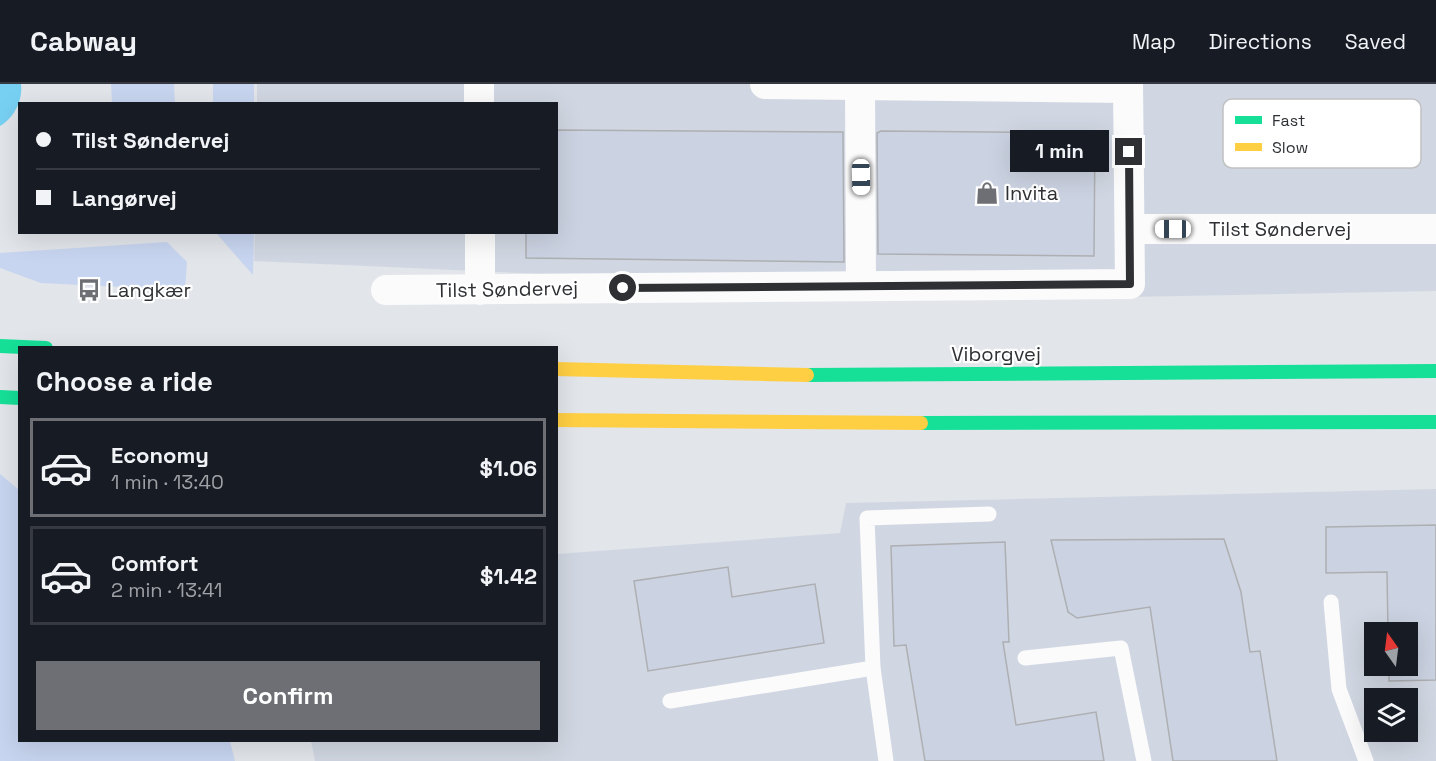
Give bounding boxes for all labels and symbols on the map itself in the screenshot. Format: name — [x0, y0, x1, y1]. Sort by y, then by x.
legend — [1223, 99, 1421, 168]
text: Fast — [1272, 110, 1305, 131]
callout: 1 min — [1009, 131, 1108, 173]
text: Slow — [1272, 137, 1308, 158]
route end — [1115, 138, 1142, 165]
car — [852, 159, 870, 195]
shop icon: Invita — [974, 180, 1000, 206]
place label: Invita — [1005, 180, 1058, 206]
street label: Tilst Søndervej — [1209, 216, 1351, 242]
car — [1155, 220, 1191, 238]
route start — [609, 274, 636, 301]
street label: Tilst Søndervej — [436, 275, 578, 303]
bus stop icon: Langkær — [76, 277, 102, 303]
place label: Langkær — [107, 277, 191, 303]
street label: Viborgvej — [951, 341, 1041, 367]
north arrow — [1364, 622, 1418, 676]

